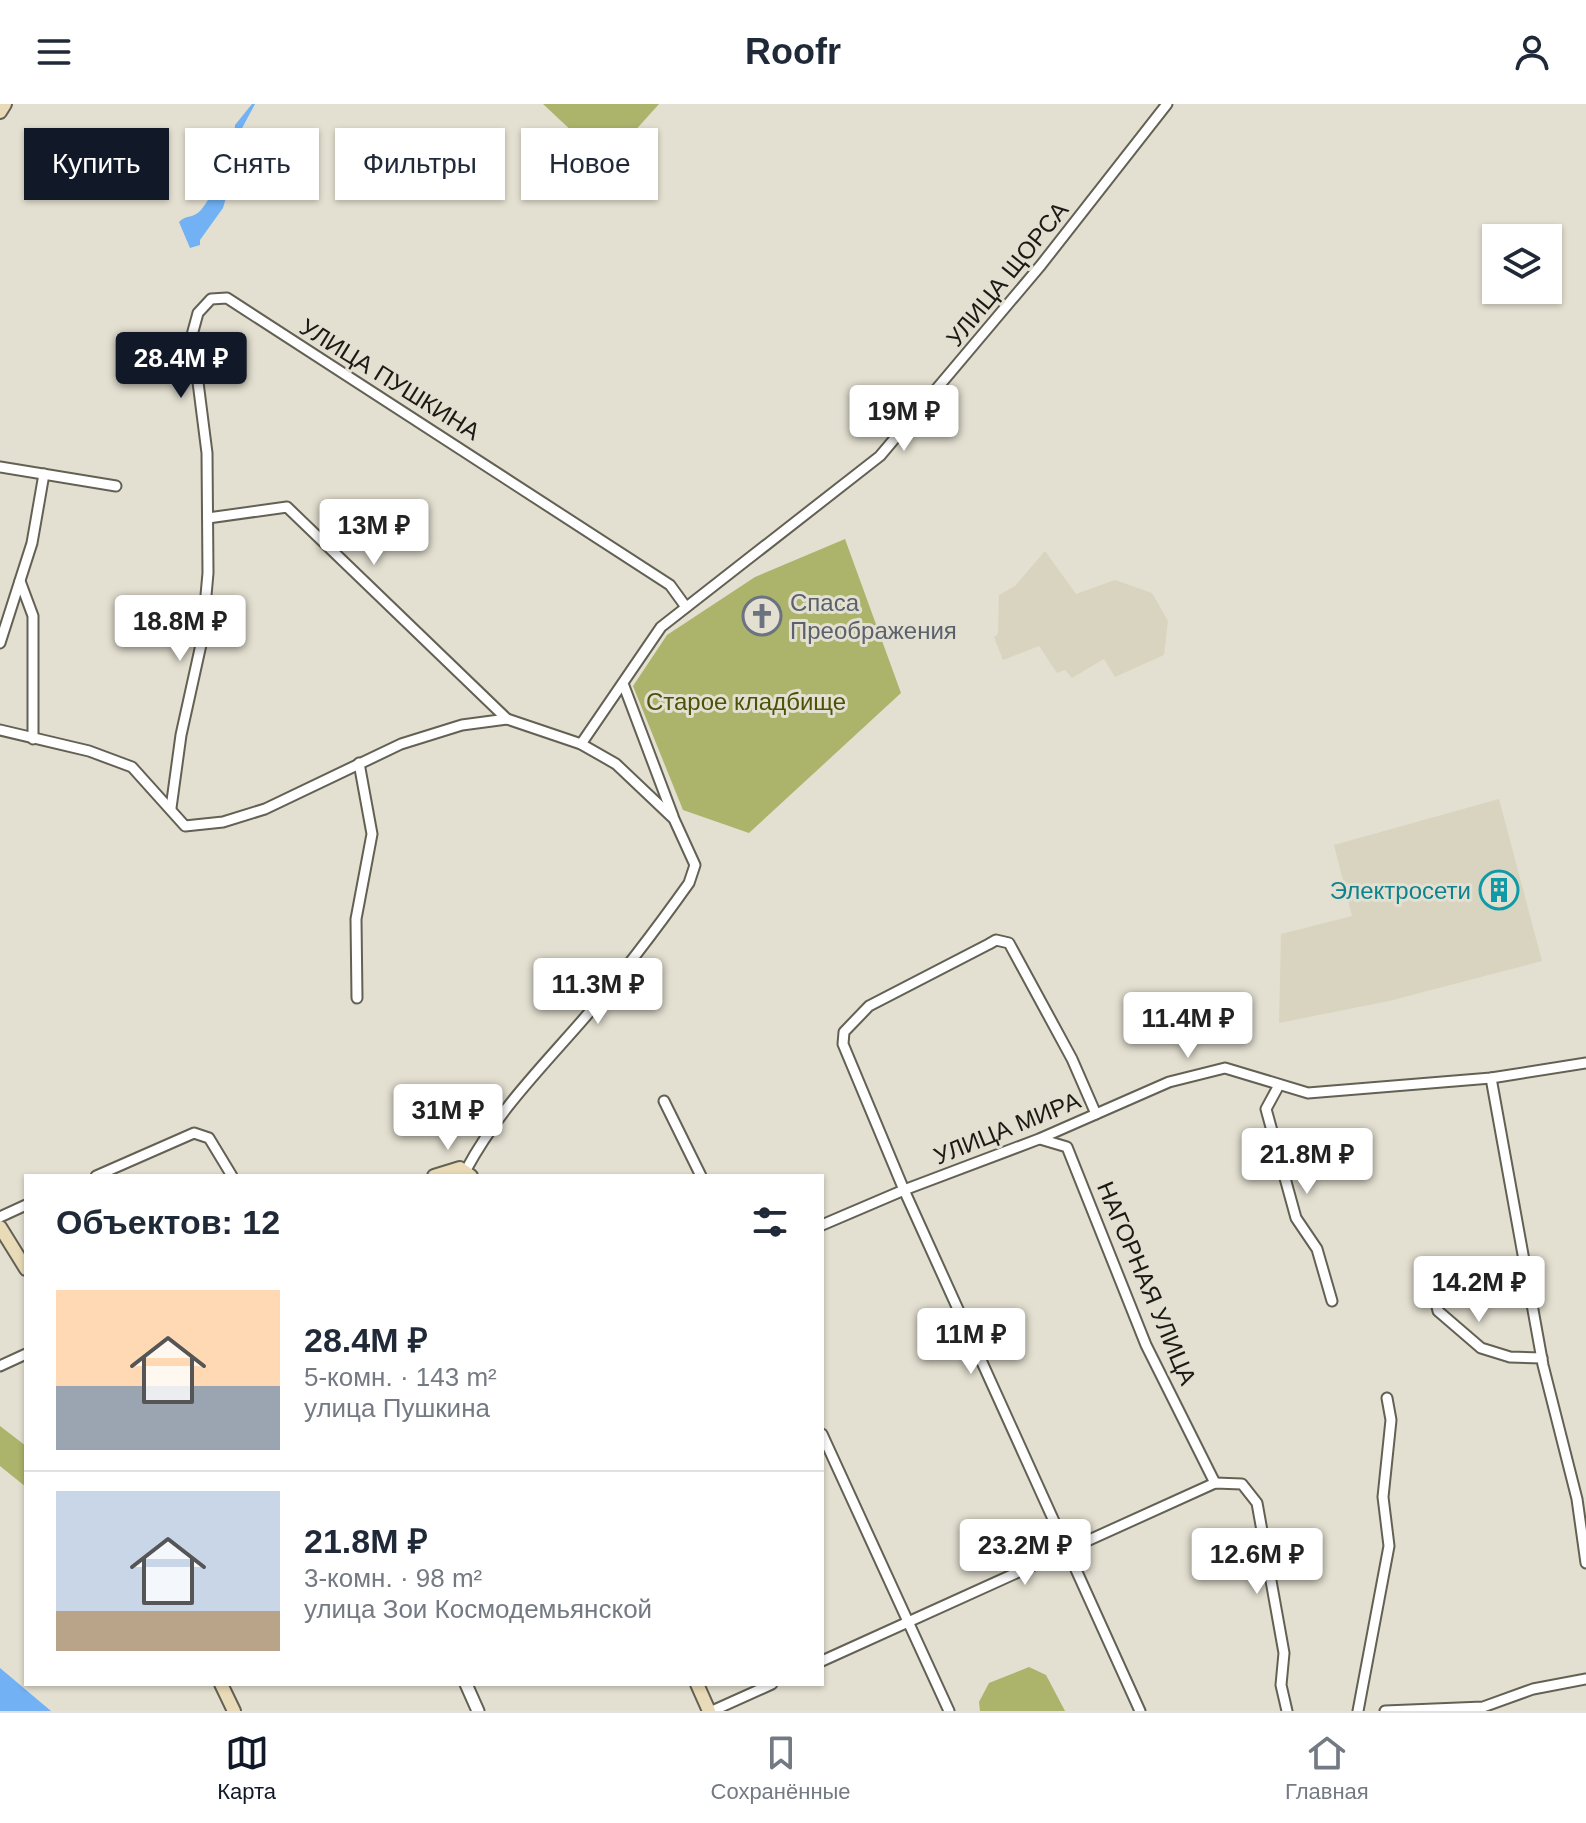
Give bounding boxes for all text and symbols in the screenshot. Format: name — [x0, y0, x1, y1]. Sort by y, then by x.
icon: menu — [32, 30, 76, 74]
icon: person — [1510, 30, 1554, 74]
text: Roofr — [745, 31, 841, 72]
chip: Купить — [24, 128, 169, 200]
chip: Снять — [185, 128, 319, 200]
chip: Фильтры — [335, 128, 505, 200]
chip: Новое — [521, 128, 658, 200]
street label: УЛИЦА ЩОРСА — [941, 196, 1073, 352]
map controls — [1482, 224, 1562, 304]
button: layers — [1482, 224, 1562, 304]
street label: УЛИЦА ПУШКИНА — [295, 313, 485, 445]
pin: 28.4M ₽ — [107, 332, 255, 400]
text: 28.4M ₽ — [134, 343, 228, 373]
pin: 19M ₽ — [848, 385, 960, 453]
text: 19M ₽ — [868, 396, 940, 426]
pin: 13M ₽ — [318, 499, 430, 567]
text: 13M ₽ — [338, 510, 410, 540]
place label: Спаса Преображения — [790, 589, 957, 644]
pin: 18.8M ₽ — [106, 595, 254, 663]
church icon: Спаса Преображения — [741, 595, 783, 637]
text: 18.8M ₽ — [133, 606, 227, 636]
park label: Старое кладбище — [646, 688, 846, 715]
building icon: Электросети — [1478, 869, 1520, 911]
place label: Электросети — [1330, 877, 1471, 904]
pin: 11.3M ₽ — [524, 958, 672, 1026]
text: 11.3M ₽ — [551, 969, 645, 999]
pin: 11.4M ₽ — [1114, 992, 1262, 1060]
text: 11.4M ₽ — [1141, 1003, 1235, 1033]
pin: 31M ₽ — [392, 1084, 504, 1152]
street label: УЛИЦА МИРА — [930, 1086, 1084, 1170]
text: 31M ₽ — [412, 1095, 484, 1125]
pin: 21.8M ₽ — [1233, 1128, 1381, 1196]
text: 21.8M ₽ — [1260, 1139, 1354, 1169]
street label: НАГОРНАЯ УЛИЦА — [1092, 1177, 1202, 1389]
icon: filters — [748, 1200, 792, 1244]
text: Объектов: 12 — [56, 1203, 280, 1241]
pin: 14.2M ₽ — [1405, 1256, 1553, 1324]
text: 14.2M ₽ — [1432, 1267, 1526, 1297]
pin: 11M ₽ — [915, 1308, 1027, 1376]
text: 11M ₽ — [935, 1319, 1007, 1349]
text: 28.4M ₽ — [304, 1321, 428, 1359]
icon: home — [120, 1322, 216, 1418]
text: 5-комн. · 143 m² — [304, 1362, 497, 1392]
text: улица Пушкина — [304, 1393, 490, 1423]
pin: 23.2M ₽ — [951, 1519, 1099, 1587]
text: 21.8M ₽ — [304, 1522, 428, 1560]
icon: home — [120, 1523, 216, 1619]
pin: 12.6M ₽ — [1183, 1528, 1331, 1596]
text: 23.2M ₽ — [978, 1530, 1072, 1560]
text: 12.6M ₽ — [1210, 1539, 1304, 1569]
text: 3-комн. · 98 m² — [304, 1563, 482, 1593]
text: улица Зои Космодемьянской — [304, 1594, 652, 1624]
tab: Карта — [217, 1731, 276, 1805]
tab: Сохранённые — [711, 1731, 851, 1805]
tab: Главная — [1285, 1731, 1369, 1805]

